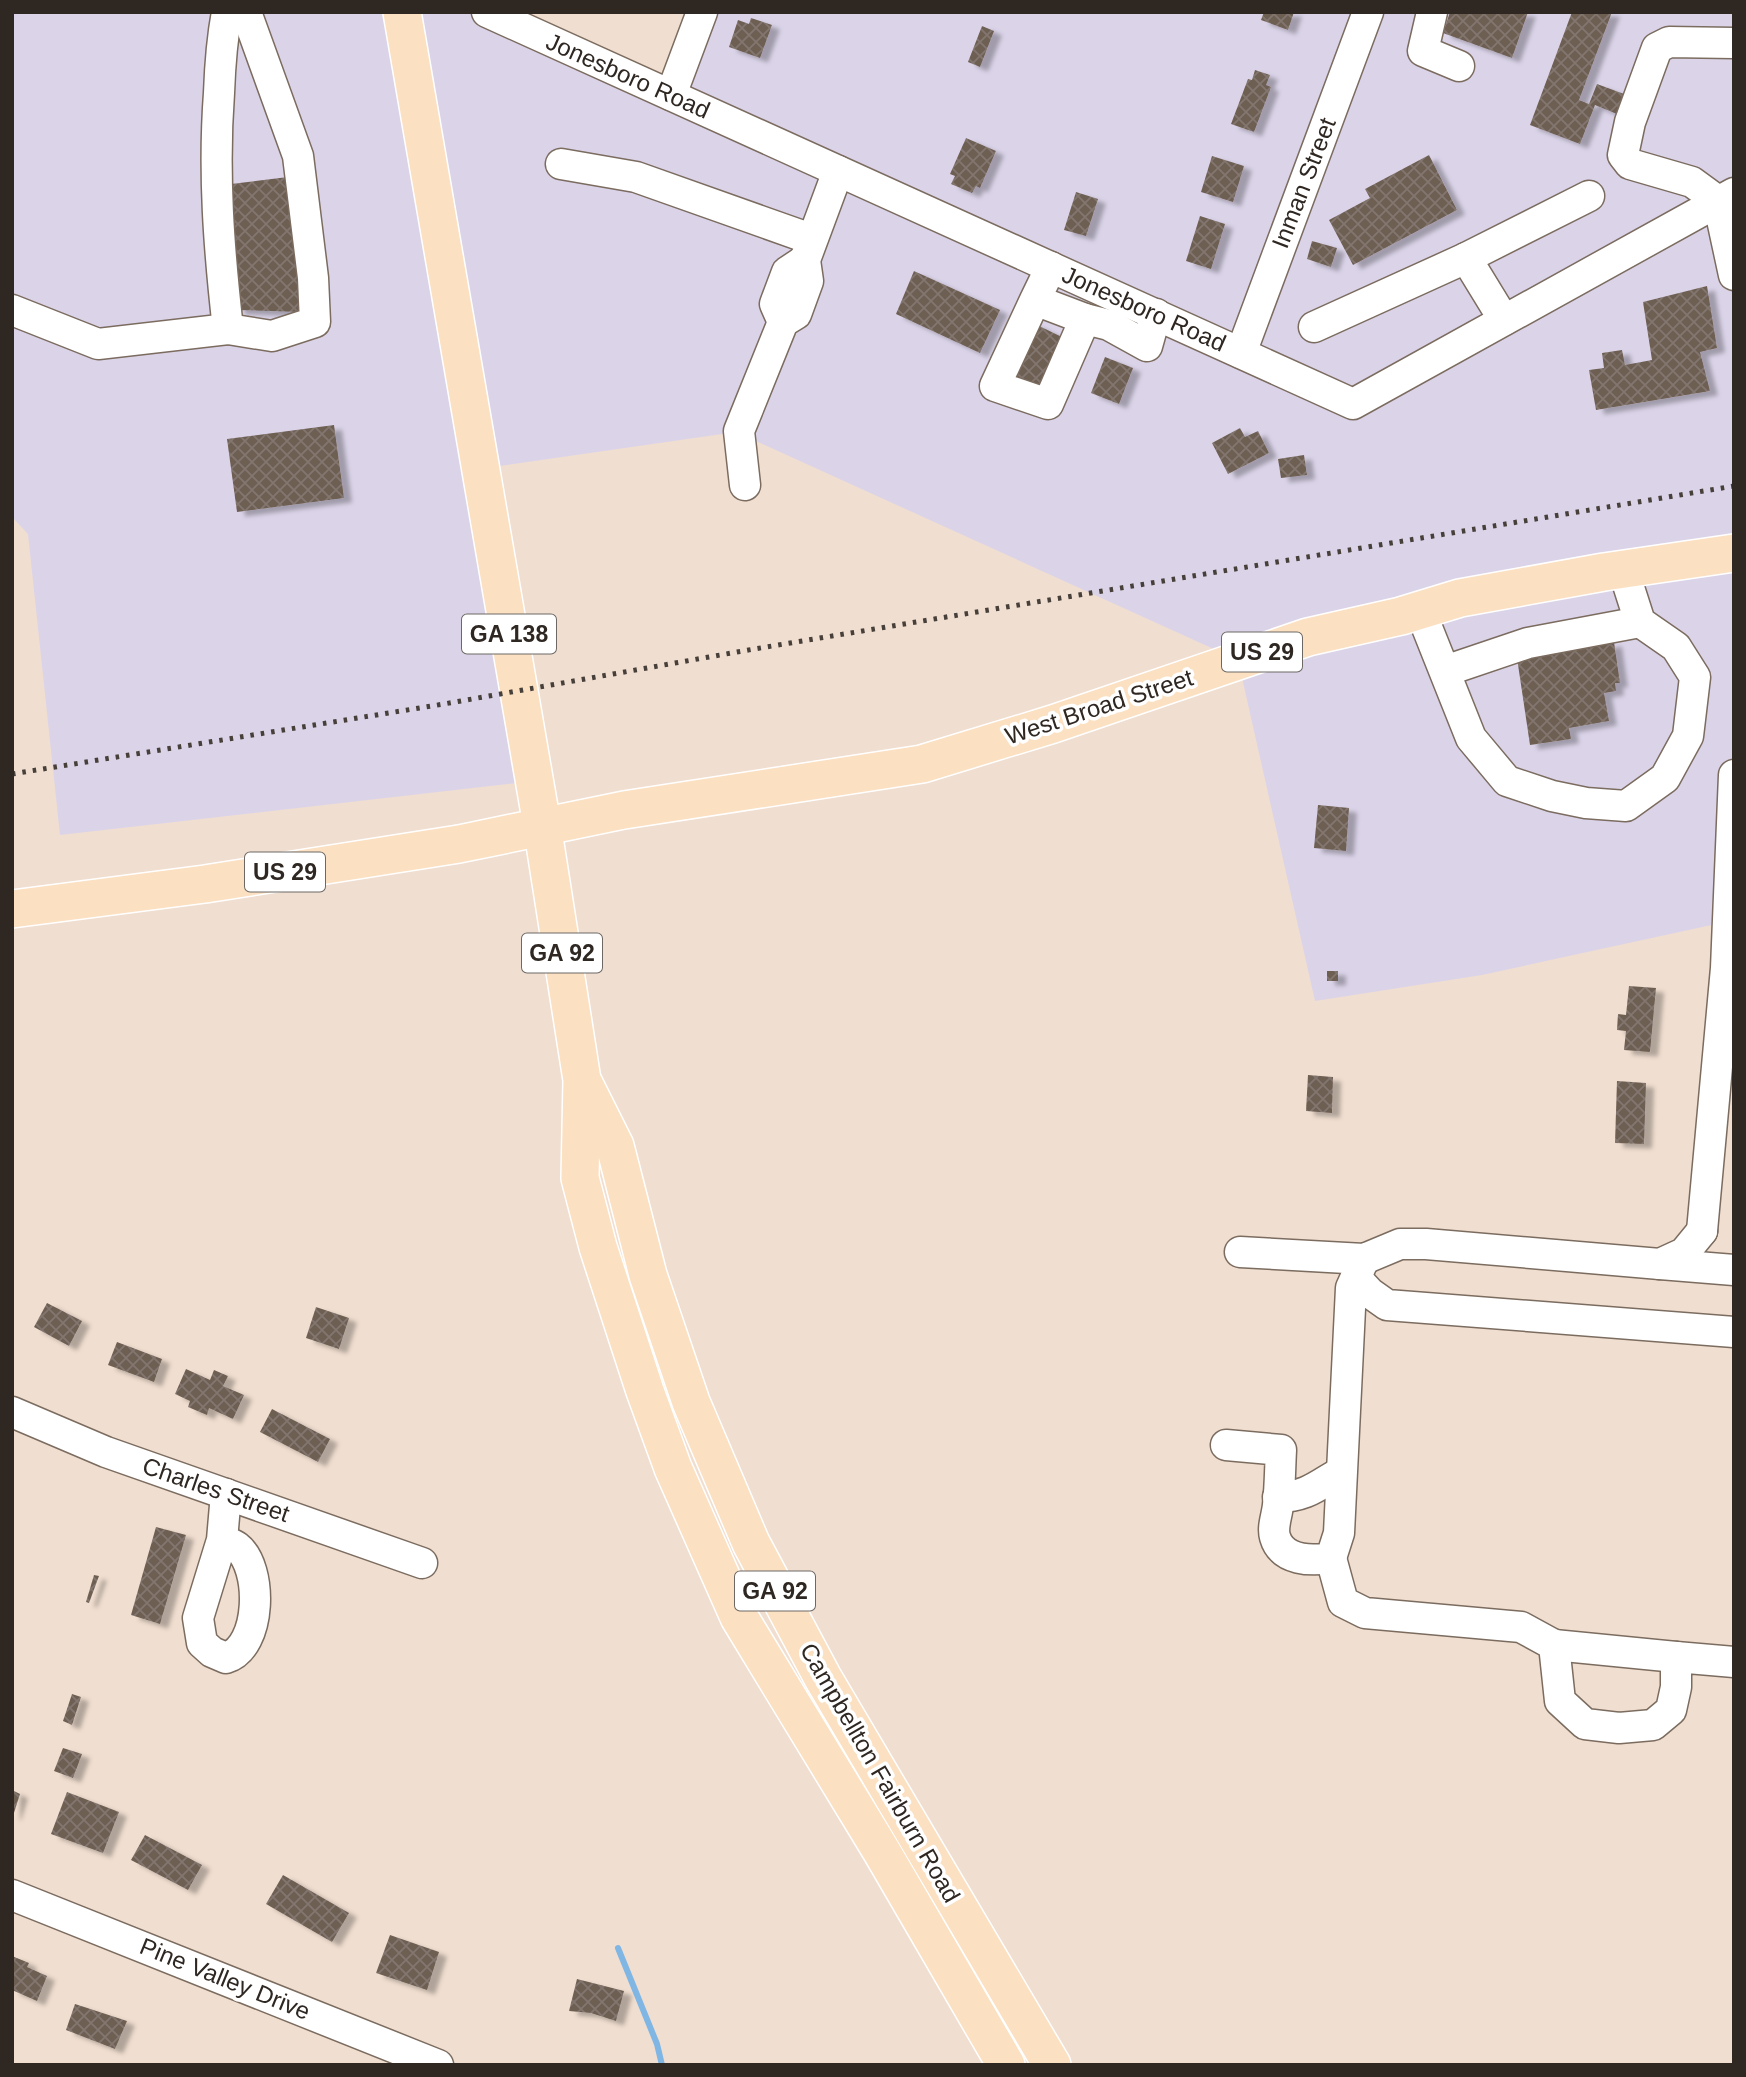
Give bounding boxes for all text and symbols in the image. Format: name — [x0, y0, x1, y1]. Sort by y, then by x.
street label: Jonesboro Road — [542, 27, 714, 124]
street label: Inman Street — [1266, 114, 1341, 252]
street label: Jonesboro Road — [1058, 260, 1230, 357]
road number: GA 138 — [462, 614, 556, 654]
road number: US 29 — [1222, 632, 1302, 672]
street label: West Broad Street — [1002, 663, 1196, 750]
road number: US 29 — [245, 852, 325, 892]
road number: GA 92 — [522, 934, 602, 972]
street label: Charles Street — [139, 1452, 293, 1527]
road number: GA 92 — [735, 1572, 815, 1610]
street label: Campbellton Fairburn Road — [795, 1638, 966, 1907]
street label: Pine Valley Drive — [136, 1932, 314, 2025]

